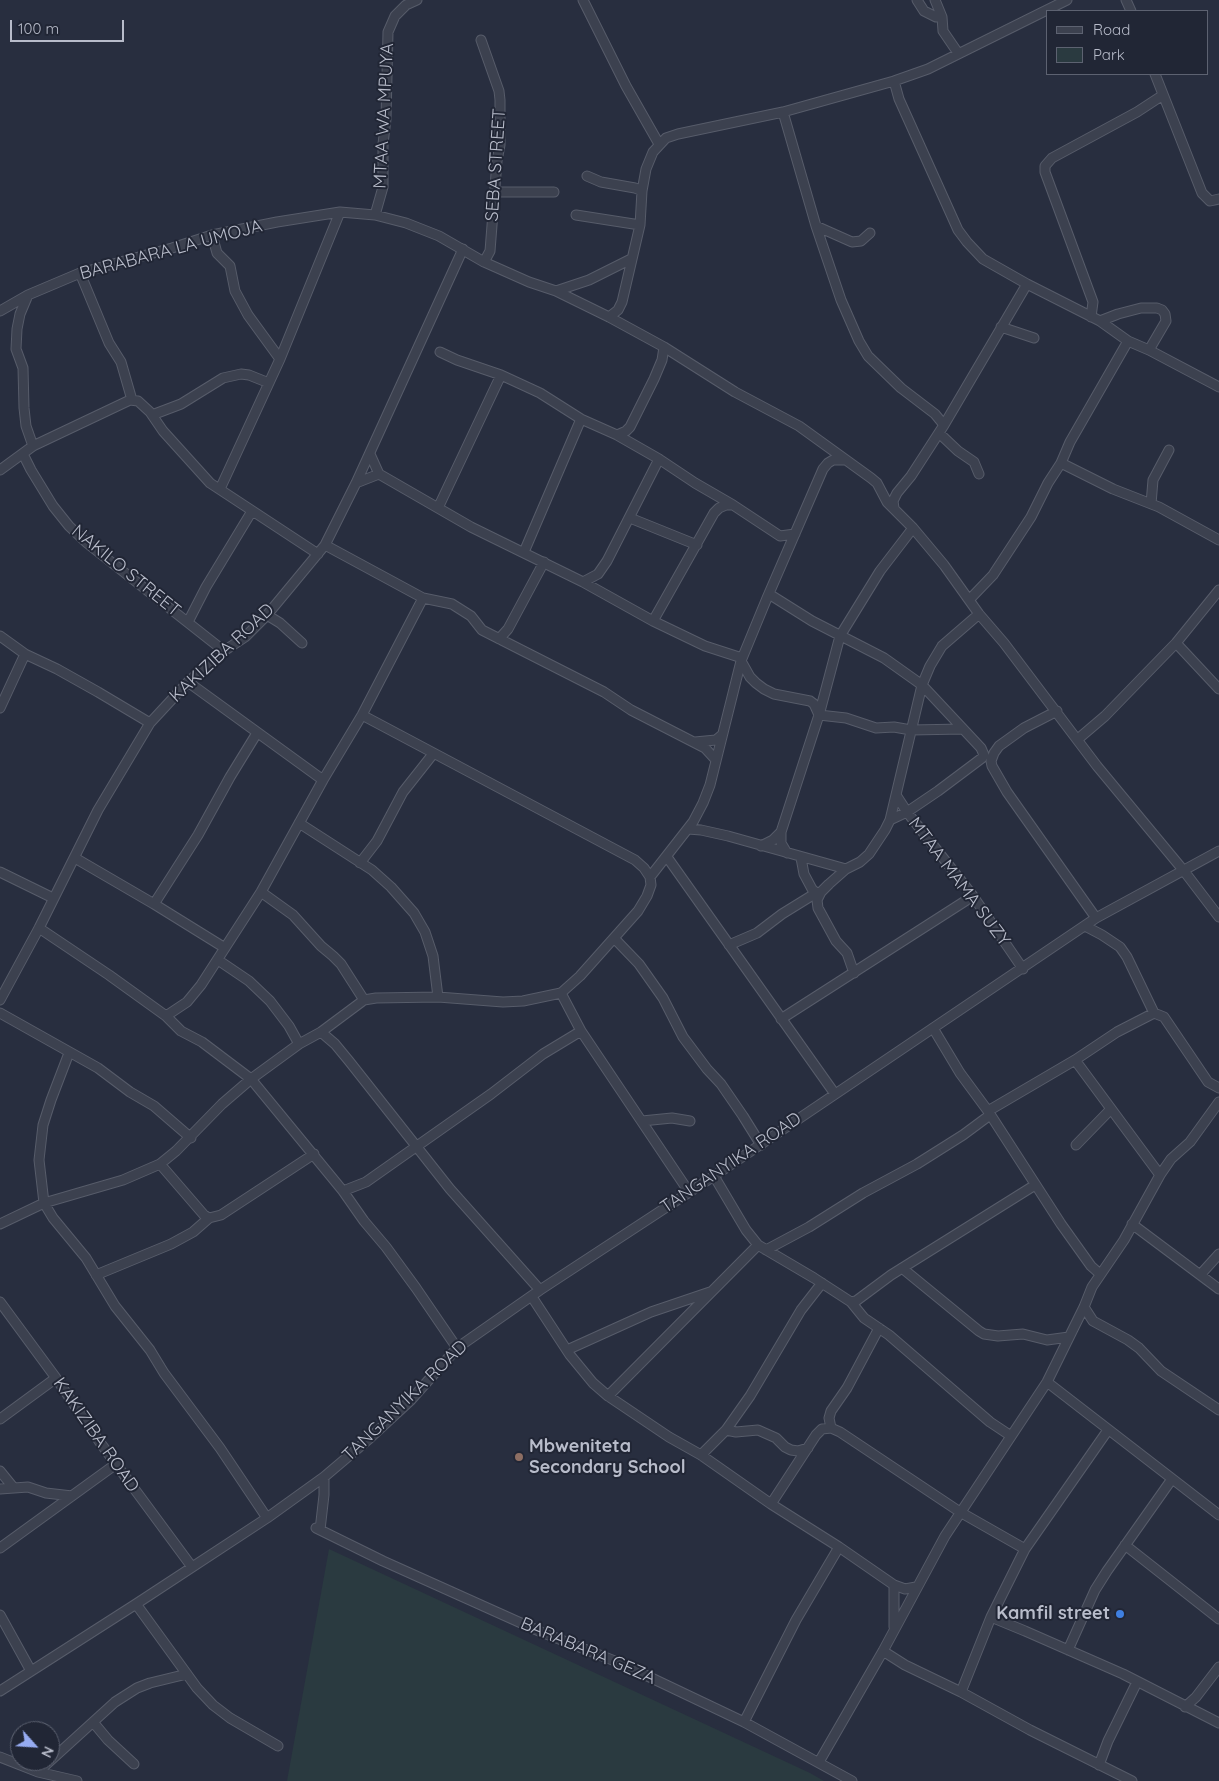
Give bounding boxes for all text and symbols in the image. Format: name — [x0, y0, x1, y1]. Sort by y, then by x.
scale bar — [12, 10, 126, 42]
legend — [1046, 10, 1209, 75]
text: 100 m — [18, 19, 59, 38]
text: Road — [1093, 20, 1130, 39]
street label: MTAA WA MPUYA — [369, 43, 399, 189]
text: Park — [1093, 45, 1125, 64]
street label: SEBA STREET — [481, 108, 511, 222]
street label: BARABARA LA UMOJA — [77, 215, 265, 285]
street label: NAKILO STREET — [67, 520, 185, 622]
street label: KAKIZIBA ROAD — [165, 599, 279, 707]
street label: MTAA MAMA SUZY — [904, 813, 1014, 951]
street label: TANGANYIKA ROAD — [656, 1108, 806, 1218]
street label: TANGANYIKA ROAD — [338, 1336, 472, 1466]
street label: KAKIZIBA ROAD — [48, 1374, 144, 1496]
place label: Mbweniteta Secondary School — [529, 1436, 686, 1478]
marker: Mbweniteta Secondary School — [513, 1451, 525, 1463]
place label: Kamfil street — [996, 1603, 1110, 1625]
marker: Kamfil street — [1114, 1608, 1126, 1620]
street label: BARABARA GEZA — [517, 1613, 659, 1689]
north arrow — [10, 1721, 60, 1771]
text: N — [37, 1744, 58, 1761]

